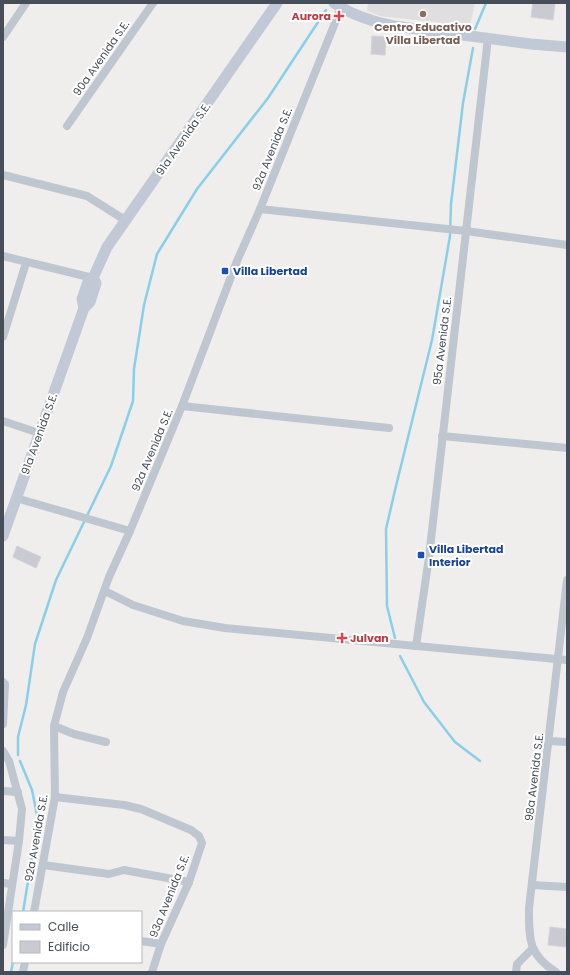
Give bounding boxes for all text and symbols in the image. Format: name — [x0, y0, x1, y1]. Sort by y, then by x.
place label: Aurora — [292, 8, 331, 24]
marker: Centro Educativo Villa Libertad — [418, 9, 428, 19]
marker: Aurora — [334, 11, 344, 21]
street label: 90a Avenida S.E. — [69, 17, 133, 99]
place label: Centro Educativo Villa Libertad — [374, 19, 472, 48]
street label: 91a Avenida S.E. — [152, 99, 214, 179]
street label: 92a Avenida S.E. — [248, 105, 296, 193]
place label: Villa Libertad — [233, 263, 307, 279]
marker: Villa Libertad — [220, 266, 230, 276]
street label: 95a Avenida S.E. — [429, 296, 455, 386]
street label: 91a Avenida S.E. — [17, 391, 61, 477]
street label: 92a Avenida S.E. — [127, 406, 177, 494]
place label: Villa Libertad Interior — [429, 541, 503, 570]
marker: Villa Libertad Interior — [416, 550, 426, 560]
place label: Julvan — [350, 630, 389, 646]
marker: Julvan — [337, 633, 347, 643]
street label: 98a Avenida S.E. — [521, 732, 547, 822]
street label: 92a Avenida S.E. — [20, 793, 52, 883]
street label: 93a Avenida S.E. — [145, 852, 193, 940]
legend — [12, 911, 142, 963]
text: Calle — [48, 918, 79, 935]
text: Edificio — [48, 938, 90, 955]

